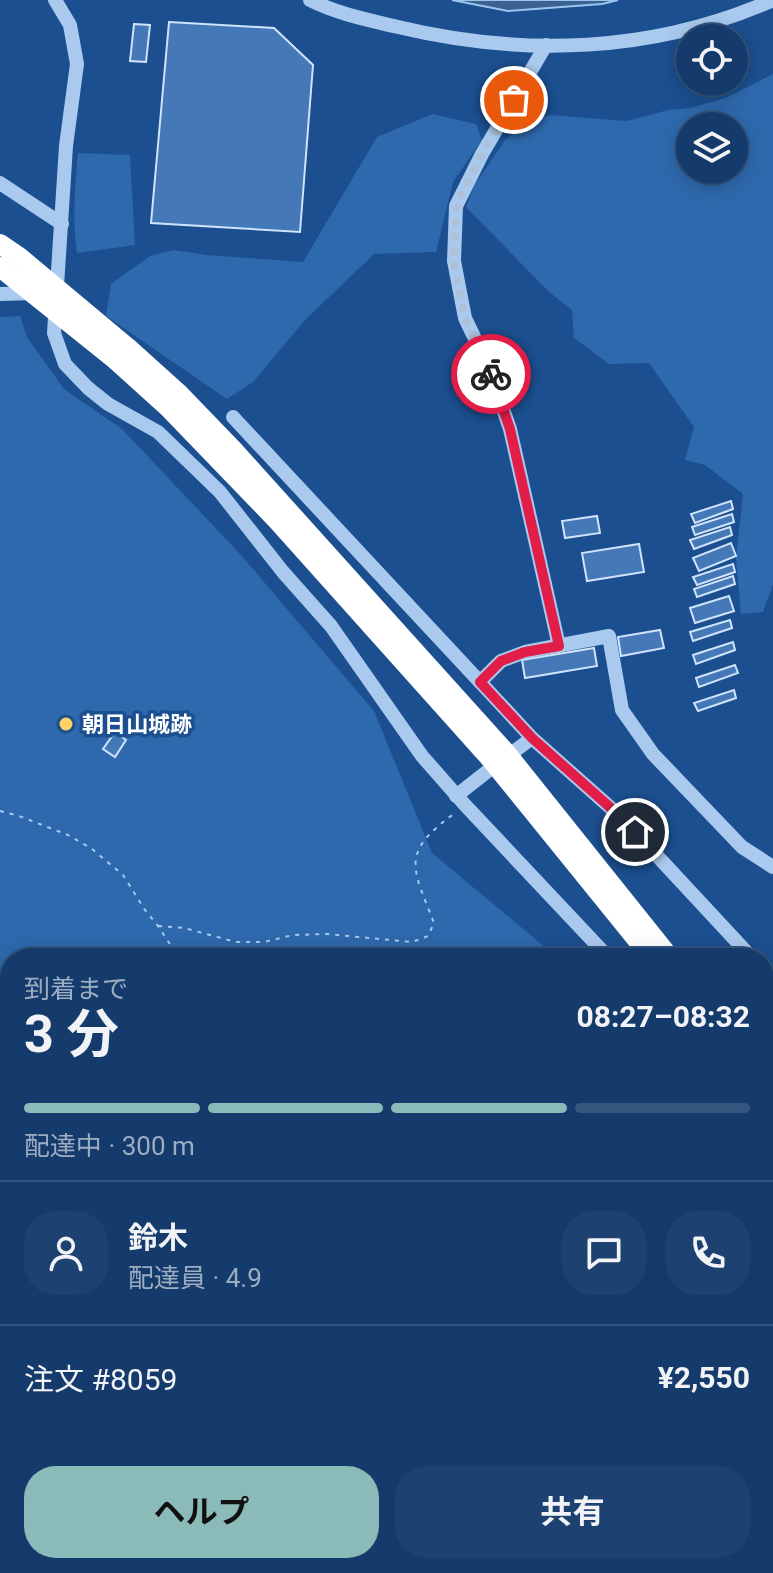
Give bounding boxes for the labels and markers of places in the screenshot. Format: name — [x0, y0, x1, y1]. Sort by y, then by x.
pin — [480, 66, 548, 134]
place label: 朝日山城跡 — [82, 712, 192, 737]
marker: 朝日山城跡 — [57, 715, 75, 733]
pin — [601, 798, 669, 866]

